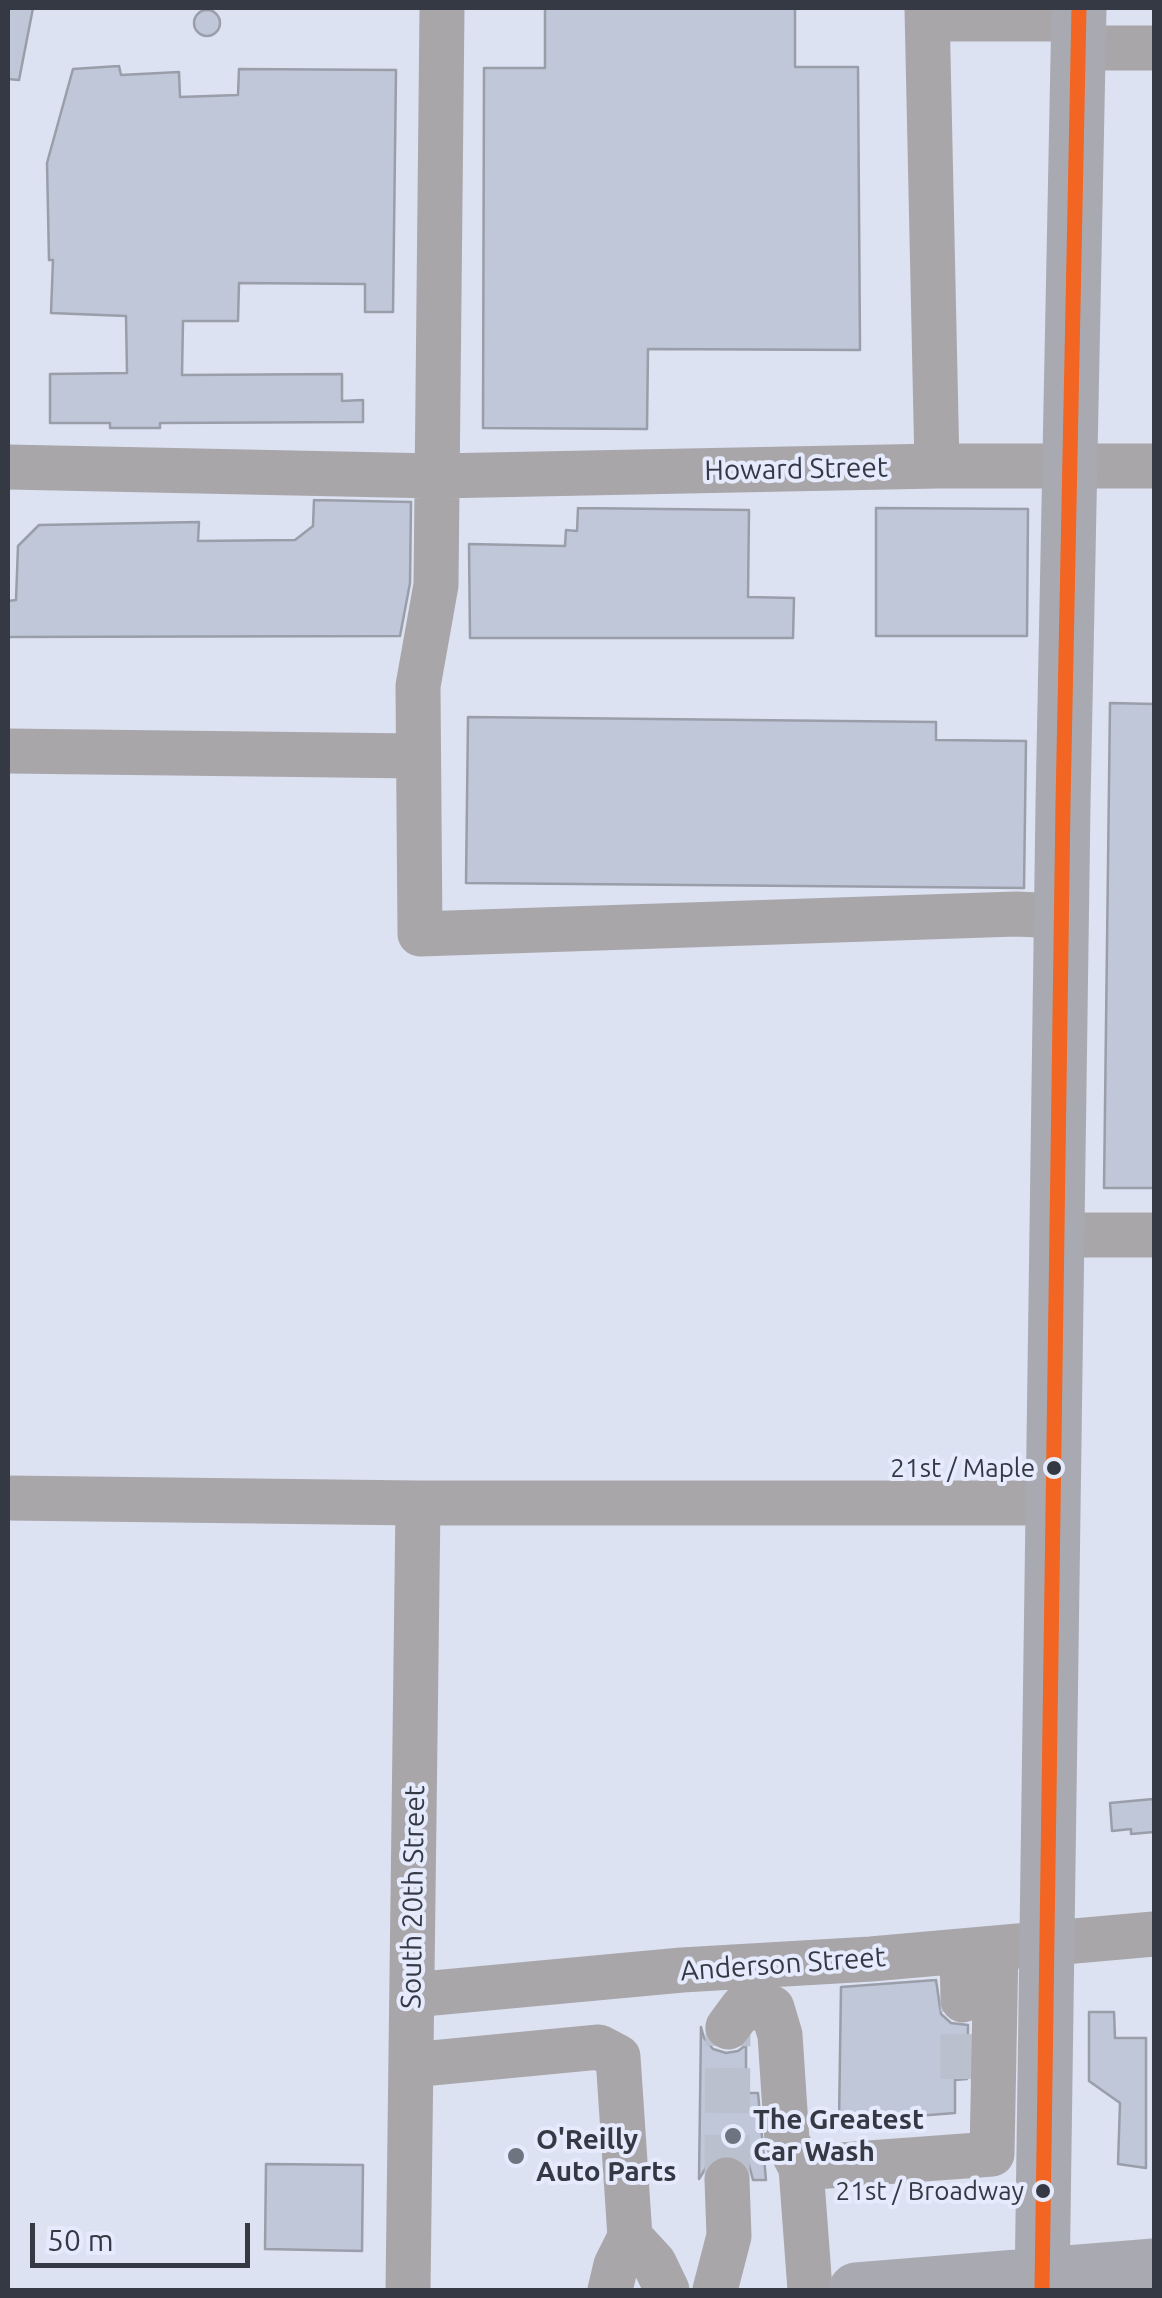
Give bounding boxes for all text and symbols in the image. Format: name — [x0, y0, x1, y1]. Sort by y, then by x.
street label: Howard Street — [704, 451, 888, 487]
place label: 21st / Maple — [890, 1452, 1035, 1484]
marker: 21st / Maple — [1044, 1458, 1064, 1478]
street label: South 20th Street — [394, 1785, 432, 2009]
street label: Anderson Street — [679, 1940, 887, 1988]
place label: The Greatest Car Wash — [753, 2103, 924, 2169]
place label: O'Reilly Auto Parts — [536, 2123, 676, 2189]
marker: The Greatest Car Wash — [722, 2125, 744, 2147]
marker: O'Reilly Auto Parts — [505, 2145, 527, 2167]
place label: 21st / Broadway — [836, 2175, 1024, 2207]
marker: 21st / Broadway — [1033, 2181, 1053, 2201]
scale bar — [35, 2203, 255, 2265]
text: 50 m — [47, 2223, 114, 2257]

